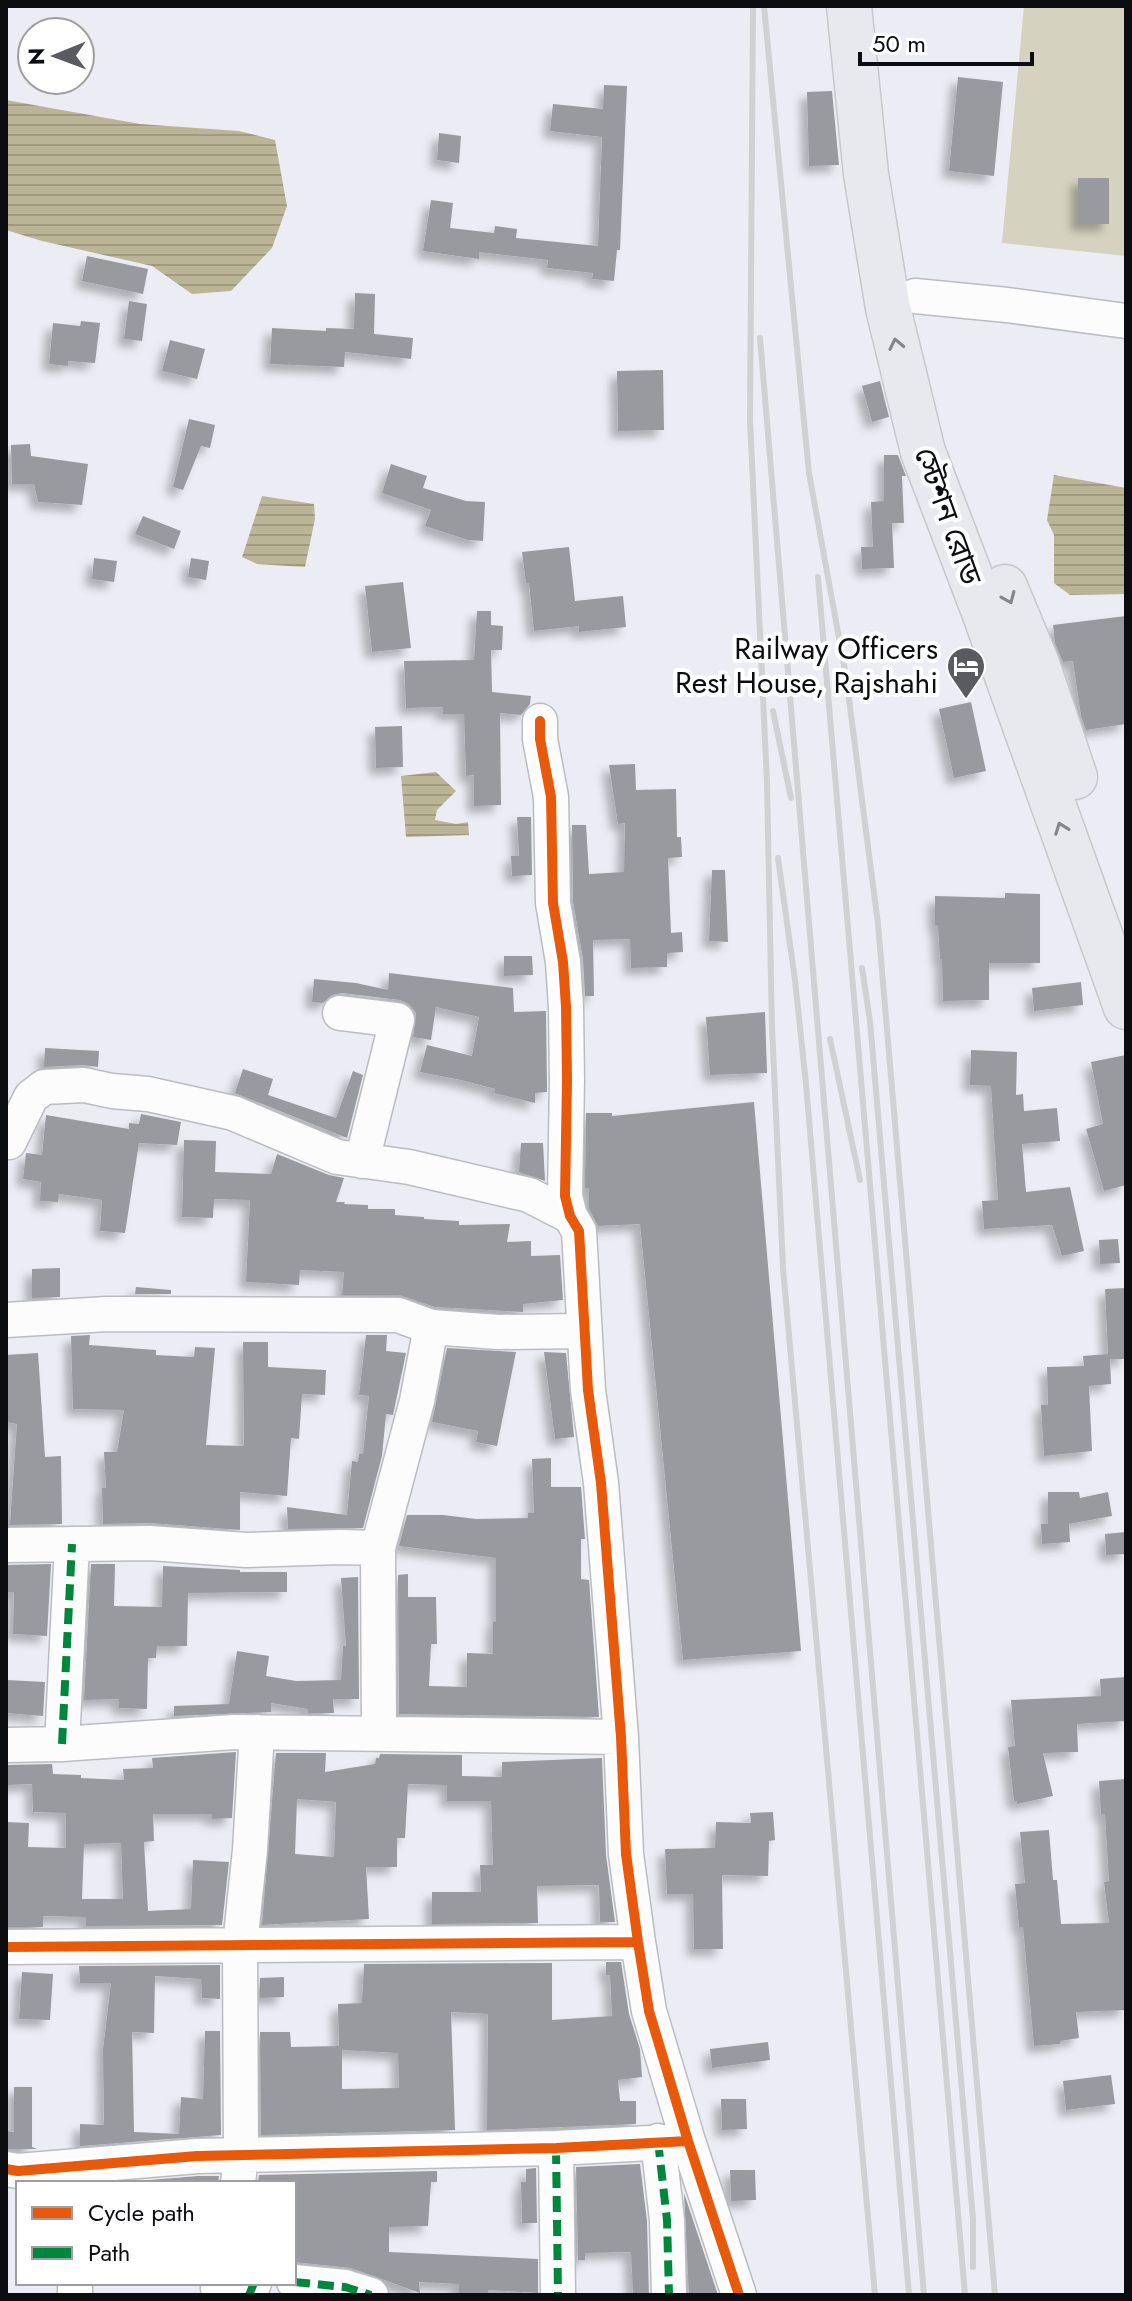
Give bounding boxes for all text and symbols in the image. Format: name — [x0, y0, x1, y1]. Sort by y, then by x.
north arrow — [16, 16, 96, 96]
scale bar — [860, 16, 1032, 66]
text: 50 m — [872, 26, 926, 61]
text: N — [20, 47, 52, 65]
one-way arrow — [888, 338, 905, 351]
street label: স্টেশন রোড — [904, 441, 993, 591]
one-way arrow — [1000, 589, 1016, 604]
place label: Railway Officers Rest House, Rajshahi — [675, 627, 938, 704]
hotel icon: Railway Officers Rest House, Rajshahi — [945, 645, 987, 700]
one-way arrow — [1055, 822, 1071, 836]
legend — [16, 2181, 296, 2285]
text: Cycle path — [88, 2195, 195, 2230]
text: Path — [88, 2235, 130, 2270]

